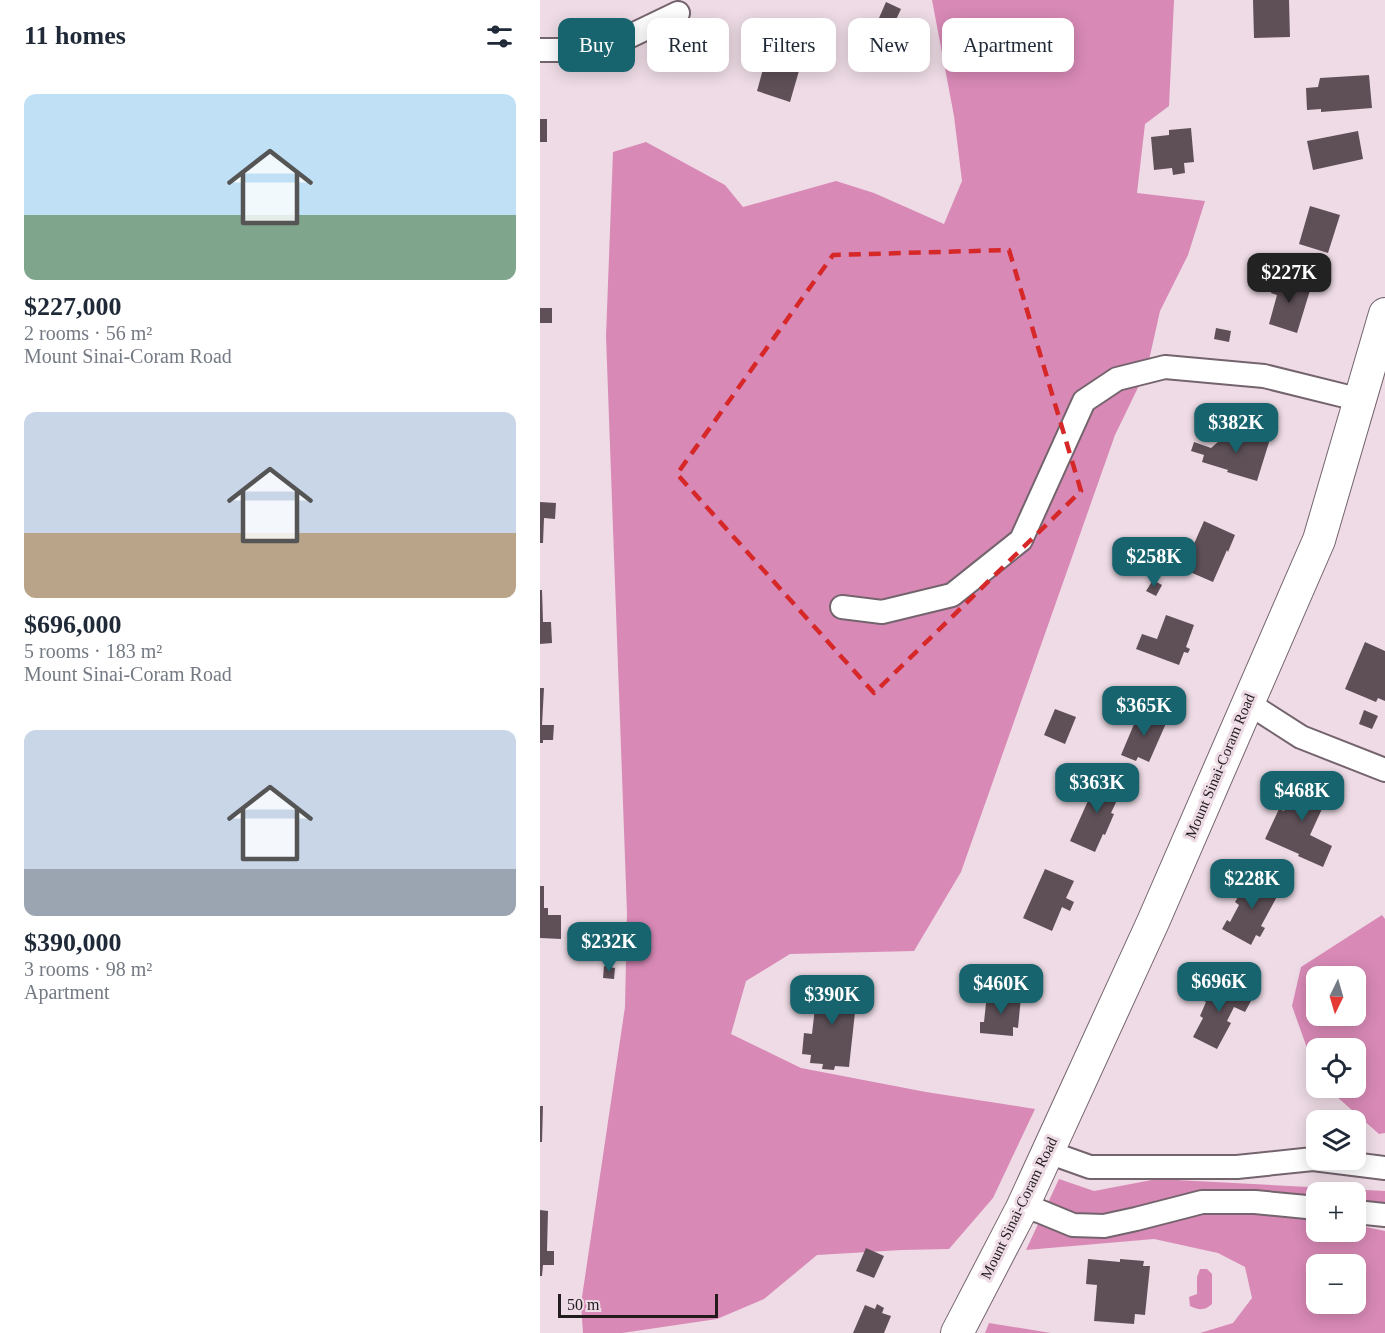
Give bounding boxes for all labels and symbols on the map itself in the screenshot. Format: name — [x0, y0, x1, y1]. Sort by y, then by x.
pin: $227K — [1247, 253, 1331, 304]
pin: $382K — [1194, 403, 1278, 454]
pin: $258K — [1112, 537, 1196, 588]
pin: $365K — [1102, 686, 1186, 737]
street label: Mount Sinai-Coram Road — [1182, 691, 1258, 841]
pin: $363K — [1055, 763, 1139, 814]
pin: $468K — [1260, 771, 1344, 822]
pin: $228K — [1210, 859, 1294, 910]
pin: $232K — [567, 922, 651, 973]
pin: $696K — [1177, 962, 1261, 1013]
pin: $460K — [959, 964, 1043, 1015]
north arrow — [1306, 966, 1366, 1026]
pin: $390K — [790, 975, 874, 1026]
street label: Mount Sinai-Coram Road — [978, 1134, 1061, 1282]
scale bar — [558, 1291, 718, 1318]

